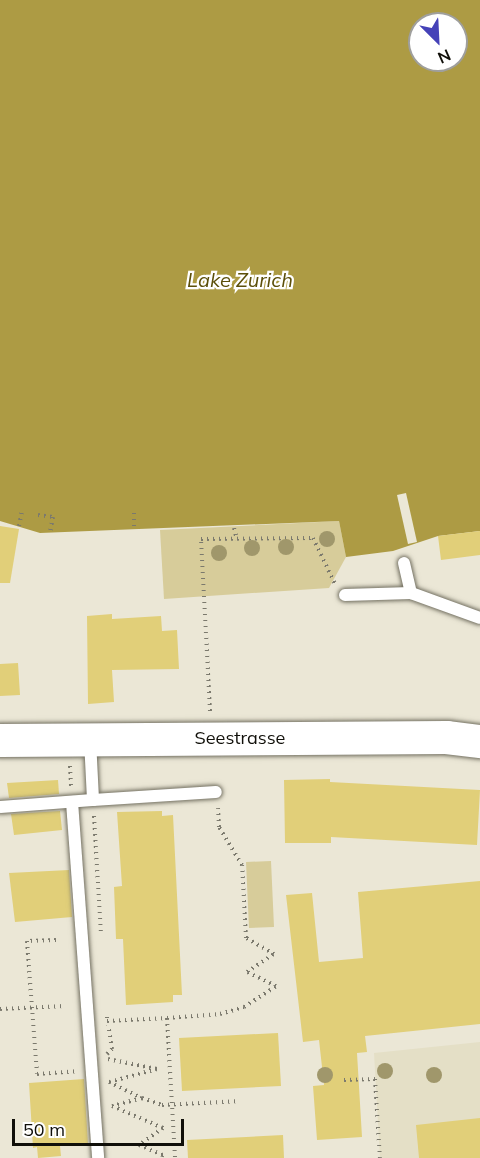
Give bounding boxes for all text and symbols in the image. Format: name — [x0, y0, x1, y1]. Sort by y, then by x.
north arrow — [408, 12, 468, 72]
text: N — [435, 45, 454, 68]
water label: Lake Zurich — [187, 267, 293, 291]
street label: Seestrasse — [195, 727, 285, 749]
scale bar — [15, 1107, 188, 1145]
text: 50 m — [23, 1118, 65, 1141]

